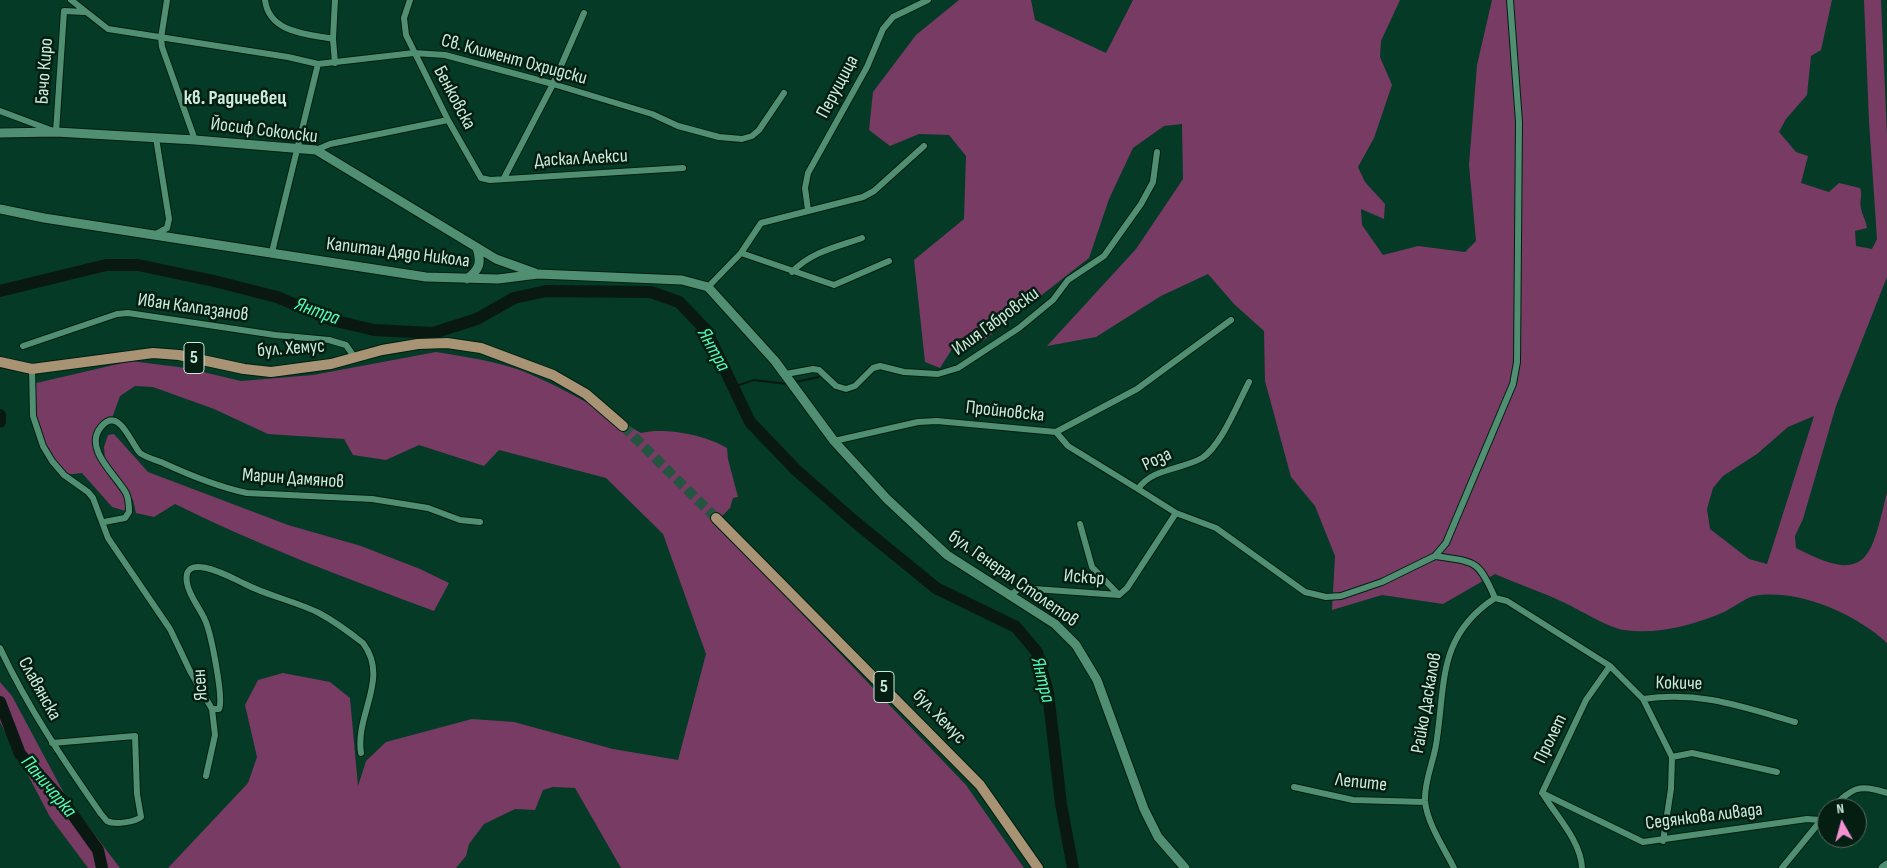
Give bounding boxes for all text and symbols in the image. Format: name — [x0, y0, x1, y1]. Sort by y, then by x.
street label: Св. Климент Охридски — [439, 30, 589, 90]
street label: Бачо Киро — [31, 37, 59, 105]
street label: Перущица — [812, 52, 864, 122]
street label: Бенковска — [428, 62, 480, 134]
district label: кв. Радичевец — [184, 87, 286, 111]
street label: Йосиф Соколски — [209, 113, 319, 149]
street label: Даскал Алекси — [534, 145, 628, 173]
street label: Капитан Дядо Никола — [325, 233, 471, 273]
street label: Илия Габровски — [948, 283, 1044, 361]
street label: Иван Калпазанов — [136, 289, 250, 327]
water label: Янтра — [291, 293, 343, 331]
water label: Янтра — [691, 324, 735, 376]
street label: бул. Хемус — [256, 335, 326, 363]
road number: 5 — [184, 342, 204, 373]
street label: Пройновска — [964, 397, 1046, 427]
street label: Роза — [1139, 443, 1175, 477]
street label: Марин Дамянов — [241, 464, 345, 494]
street label: бул. Генерал Столетов — [944, 526, 1082, 632]
street label: Искър — [1063, 565, 1105, 591]
street label: Райко Даскалов — [1407, 651, 1447, 755]
street label: Славянска — [12, 653, 66, 725]
water label: Янтра — [1025, 655, 1059, 705]
street label: Ясен — [189, 668, 213, 702]
road number: 5 — [874, 672, 894, 702]
street label: Кокиче — [1655, 672, 1703, 696]
street label: бул. Хемус — [907, 685, 971, 749]
street label: Пролет — [1529, 711, 1573, 767]
water label: Паничарка — [15, 751, 81, 823]
street label: Лепите — [1334, 769, 1388, 797]
street label: Седянкова ливада — [1644, 798, 1764, 836]
north arrow — [1817, 798, 1867, 848]
text: N — [1835, 800, 1845, 818]

